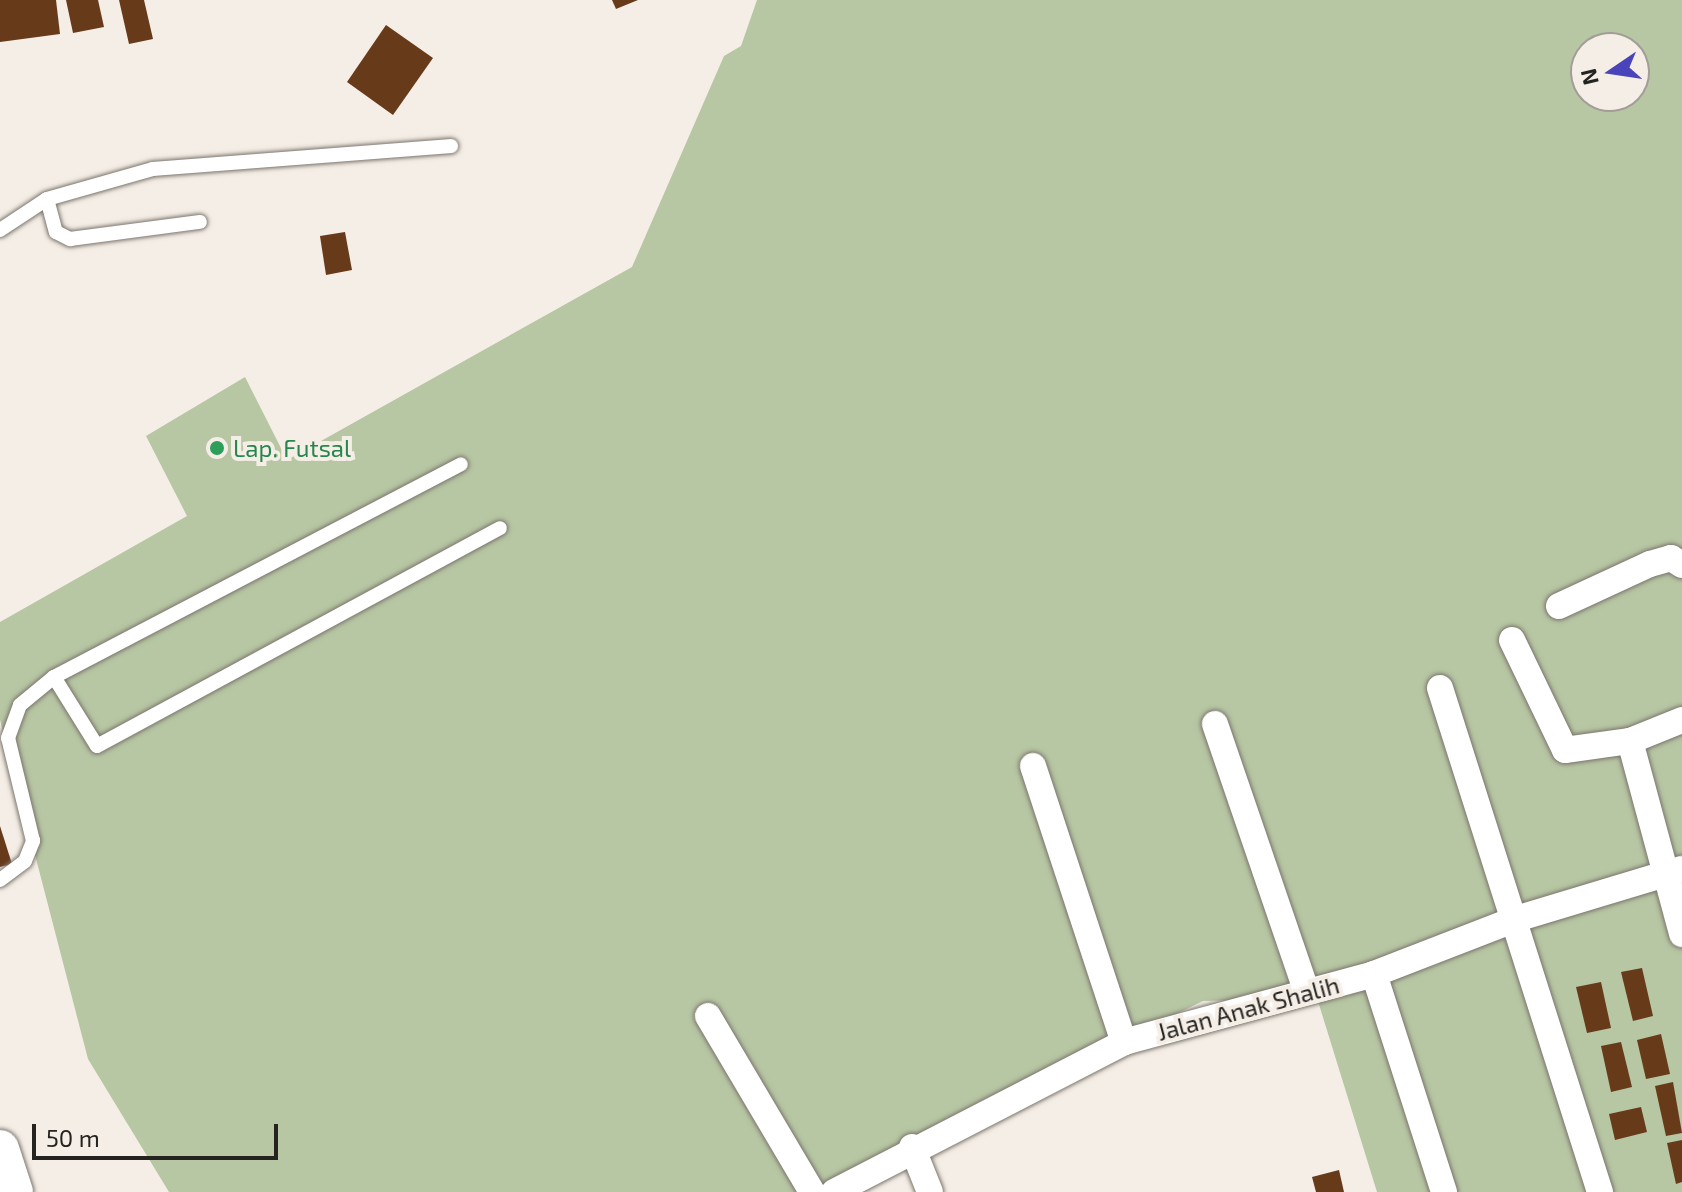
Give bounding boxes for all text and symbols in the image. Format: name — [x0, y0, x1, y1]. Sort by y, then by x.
north arrow — [1570, 32, 1650, 112]
text: N — [1574, 66, 1603, 88]
place label: Lap. Futsal — [233, 434, 351, 462]
marker: Lap. Futsal — [208, 439, 226, 457]
street label: Jalan Anak Shalih — [1153, 970, 1343, 1046]
scale bar — [36, 1108, 282, 1158]
text: 50 m — [46, 1123, 100, 1152]

